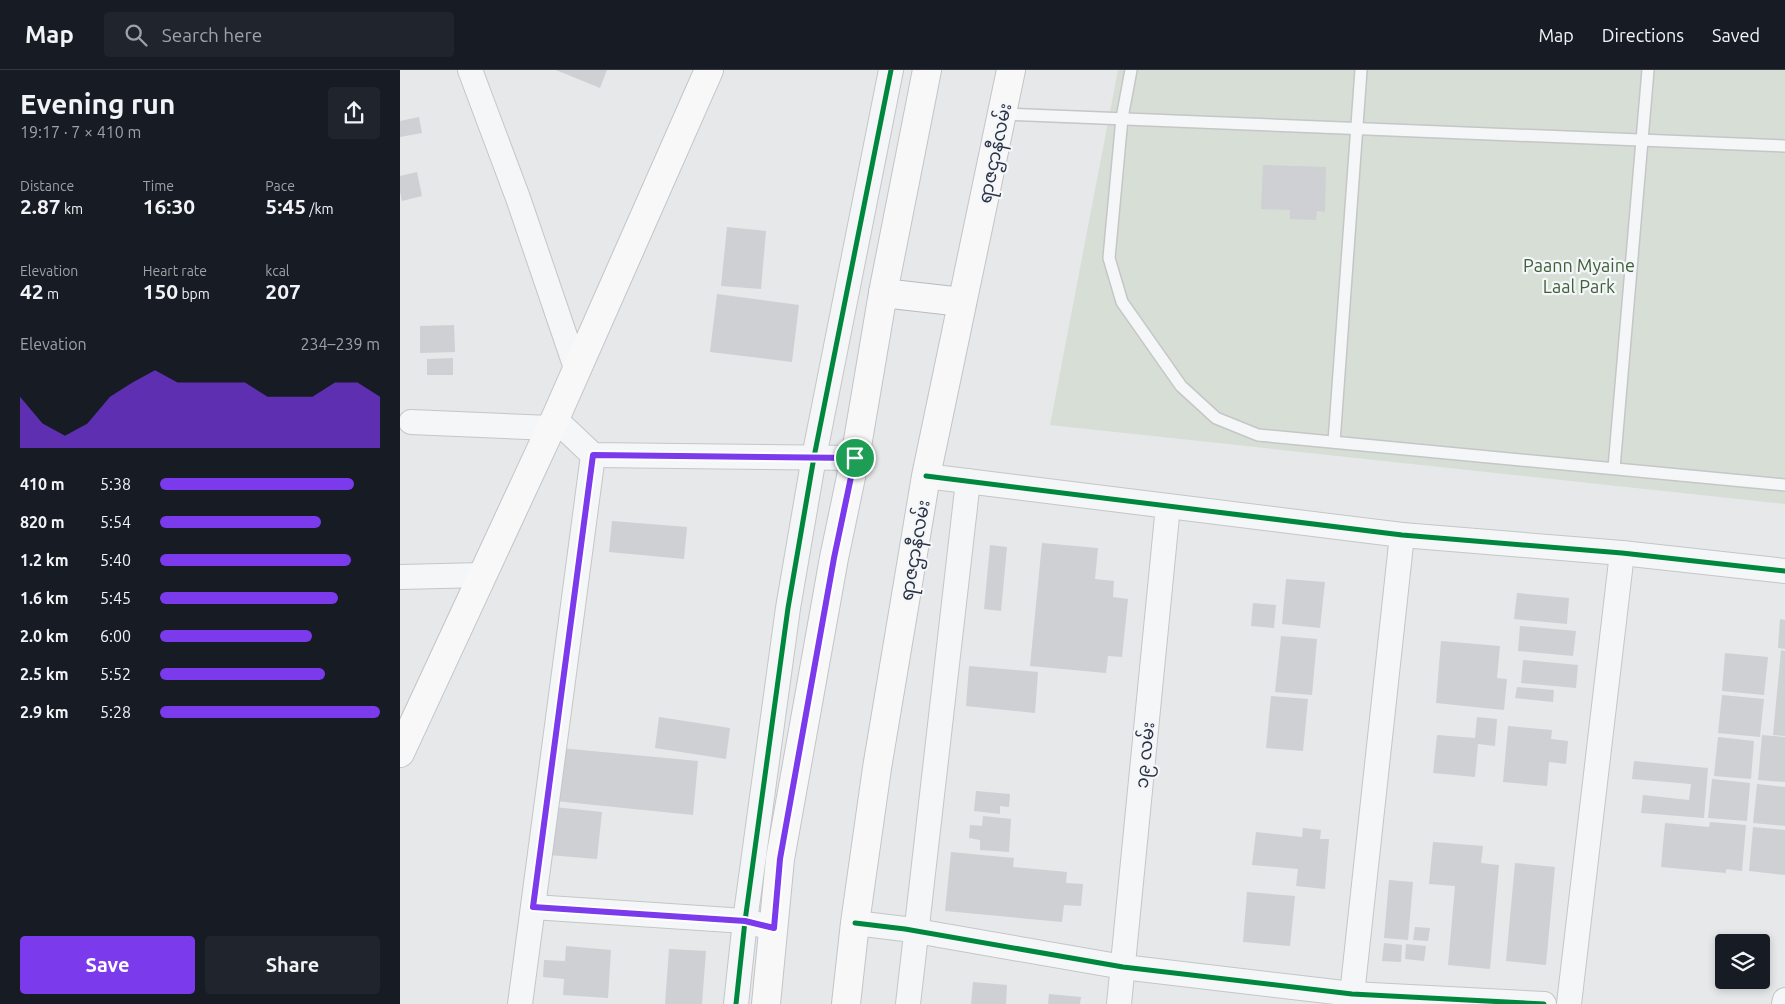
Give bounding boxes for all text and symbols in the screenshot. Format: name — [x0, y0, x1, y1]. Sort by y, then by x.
search box — [104, 12, 454, 57]
text: Map — [25, 21, 74, 48]
icon: search — [122, 21, 150, 49]
text: Search here — [162, 24, 262, 46]
text: Map — [1538, 25, 1574, 45]
text: Directions — [1602, 25, 1684, 45]
text: Saved — [1712, 25, 1760, 45]
button: share — [328, 87, 380, 139]
text: Evening run — [20, 88, 175, 119]
street label: ရာဇဌာနီလမ်း — [971, 100, 1020, 206]
text: 19:17 · 7 × 410 m — [20, 123, 141, 141]
text: Distance — [20, 178, 74, 194]
text: Time — [143, 178, 174, 194]
text: Pace — [265, 178, 295, 194]
text: 2.87 — [20, 194, 61, 218]
text: 16:30 — [143, 194, 195, 218]
text: 5:45 — [265, 194, 306, 218]
text: km — [61, 201, 83, 217]
text: /km — [306, 201, 334, 217]
park label: Paann Myaine Laal Park — [1523, 255, 1635, 296]
text: Elevation — [20, 263, 78, 279]
text: Heart rate — [143, 263, 207, 279]
text: kcal — [265, 263, 290, 279]
text: 42 — [20, 279, 44, 303]
text: 150 — [143, 279, 178, 303]
text: 207 — [265, 279, 301, 303]
text: m — [44, 286, 59, 302]
text: bpm — [178, 286, 210, 302]
text: Elevation — [20, 335, 87, 353]
text: 234–239 m — [300, 335, 380, 353]
pin — [834, 437, 876, 479]
icon: arrive — [841, 444, 869, 472]
text: 410 m — [20, 475, 65, 493]
text: 5:38 — [100, 475, 131, 493]
street label: ရာဇဌာနီလမ်း — [892, 498, 939, 603]
text: 820 m — [20, 513, 65, 531]
text: 5:54 — [100, 513, 131, 531]
text: 1.2 km — [20, 551, 69, 569]
text: 5:40 — [100, 551, 131, 569]
text: 1.6 km — [20, 589, 69, 607]
text: 5:45 — [100, 589, 131, 607]
text: 2.0 km — [20, 627, 69, 645]
text: 6:00 — [100, 627, 131, 645]
text: 2.5 km — [20, 665, 69, 683]
text: 5:52 — [100, 665, 131, 683]
text: 2.9 km — [20, 703, 69, 721]
text: 5:28 — [100, 703, 131, 721]
street label: ၁၉ လမ်း — [1129, 720, 1163, 790]
map controls — [1715, 934, 1770, 989]
button: layers — [1715, 934, 1770, 989]
button: Save — [20, 936, 195, 994]
button: Share — [205, 936, 380, 994]

